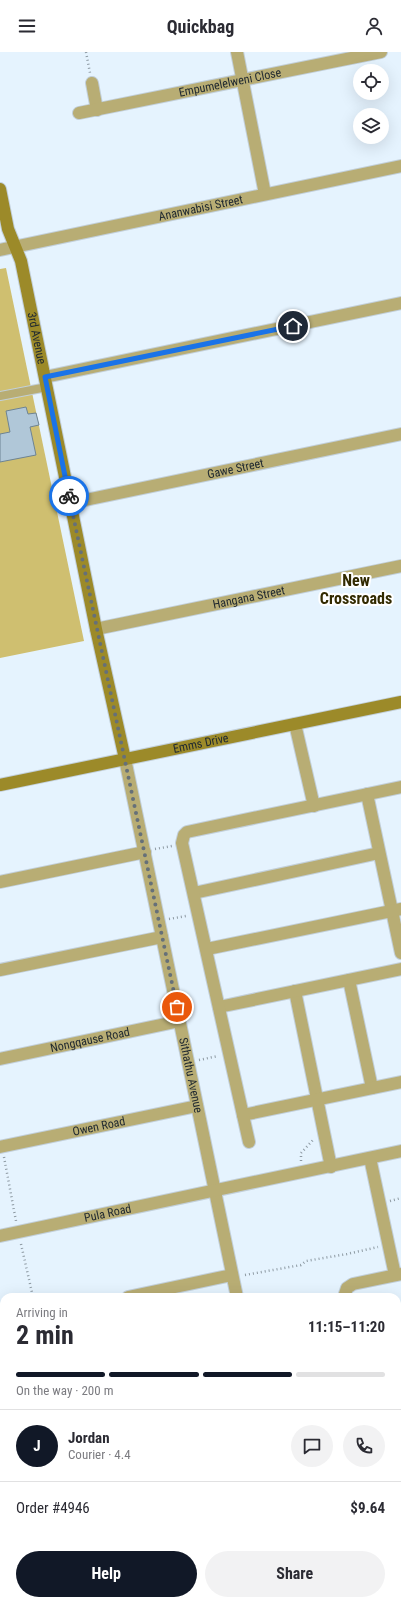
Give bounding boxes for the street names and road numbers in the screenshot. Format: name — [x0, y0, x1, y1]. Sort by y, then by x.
street label: Empumelelweni Close — [178, 65, 283, 100]
street label: Ananwabisi Street — [157, 192, 244, 224]
street label: 3rd Avenue — [25, 311, 49, 366]
street label: Gawe Street — [206, 456, 265, 481]
street label: Hangana Street — [212, 583, 286, 612]
street label: Emms Drive — [172, 731, 230, 756]
street label: Nongqause Road — [49, 1025, 131, 1055]
street label: Sithathu Avenue — [176, 1036, 206, 1115]
street label: Owen Road — [71, 1114, 126, 1139]
street label: Pula Road — [83, 1201, 133, 1225]

